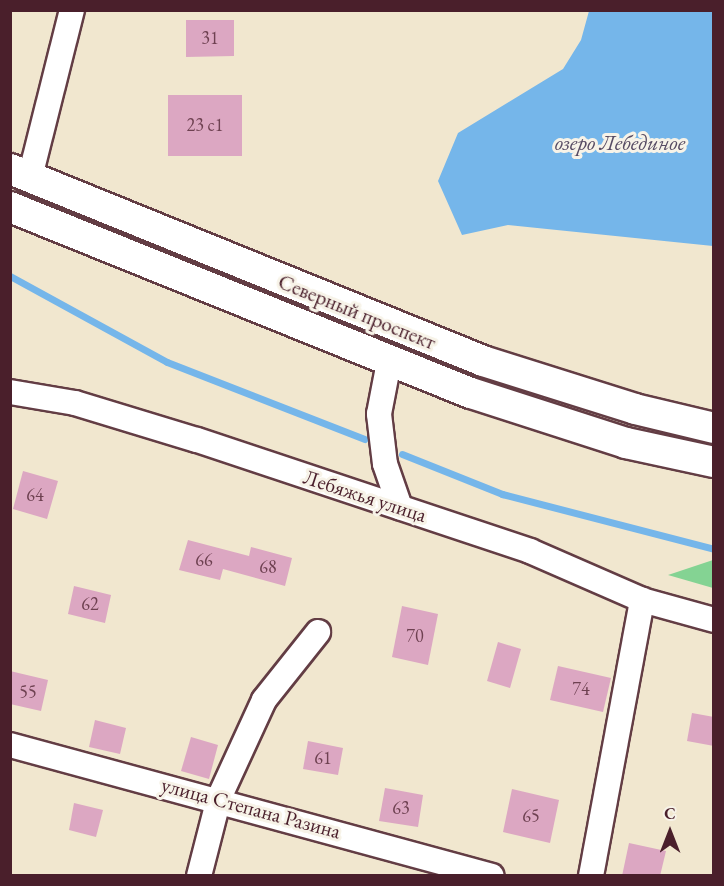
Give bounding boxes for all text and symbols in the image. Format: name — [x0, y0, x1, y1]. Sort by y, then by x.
house number: 31 — [201, 27, 219, 49]
house number: 23 с1 — [187, 114, 223, 136]
water label: озеро Лебединое — [555, 130, 685, 156]
street label: Северный проспект — [275, 269, 439, 355]
street label: Лебяжья улица — [300, 464, 430, 528]
house number: 64 — [26, 484, 44, 506]
house number: 66 — [195, 549, 213, 571]
house number: 68 — [259, 556, 277, 578]
house number: 62 — [81, 593, 99, 615]
house number: 70 — [406, 625, 424, 647]
house number: 74 — [572, 678, 590, 700]
house number: 55 — [19, 681, 37, 703]
house number: 61 — [314, 747, 332, 769]
street label: улица Степана Разина — [159, 772, 343, 844]
house number: 63 — [392, 797, 410, 819]
north arrow — [640, 802, 700, 862]
text: С — [664, 803, 676, 824]
house number: 65 — [522, 805, 540, 827]

